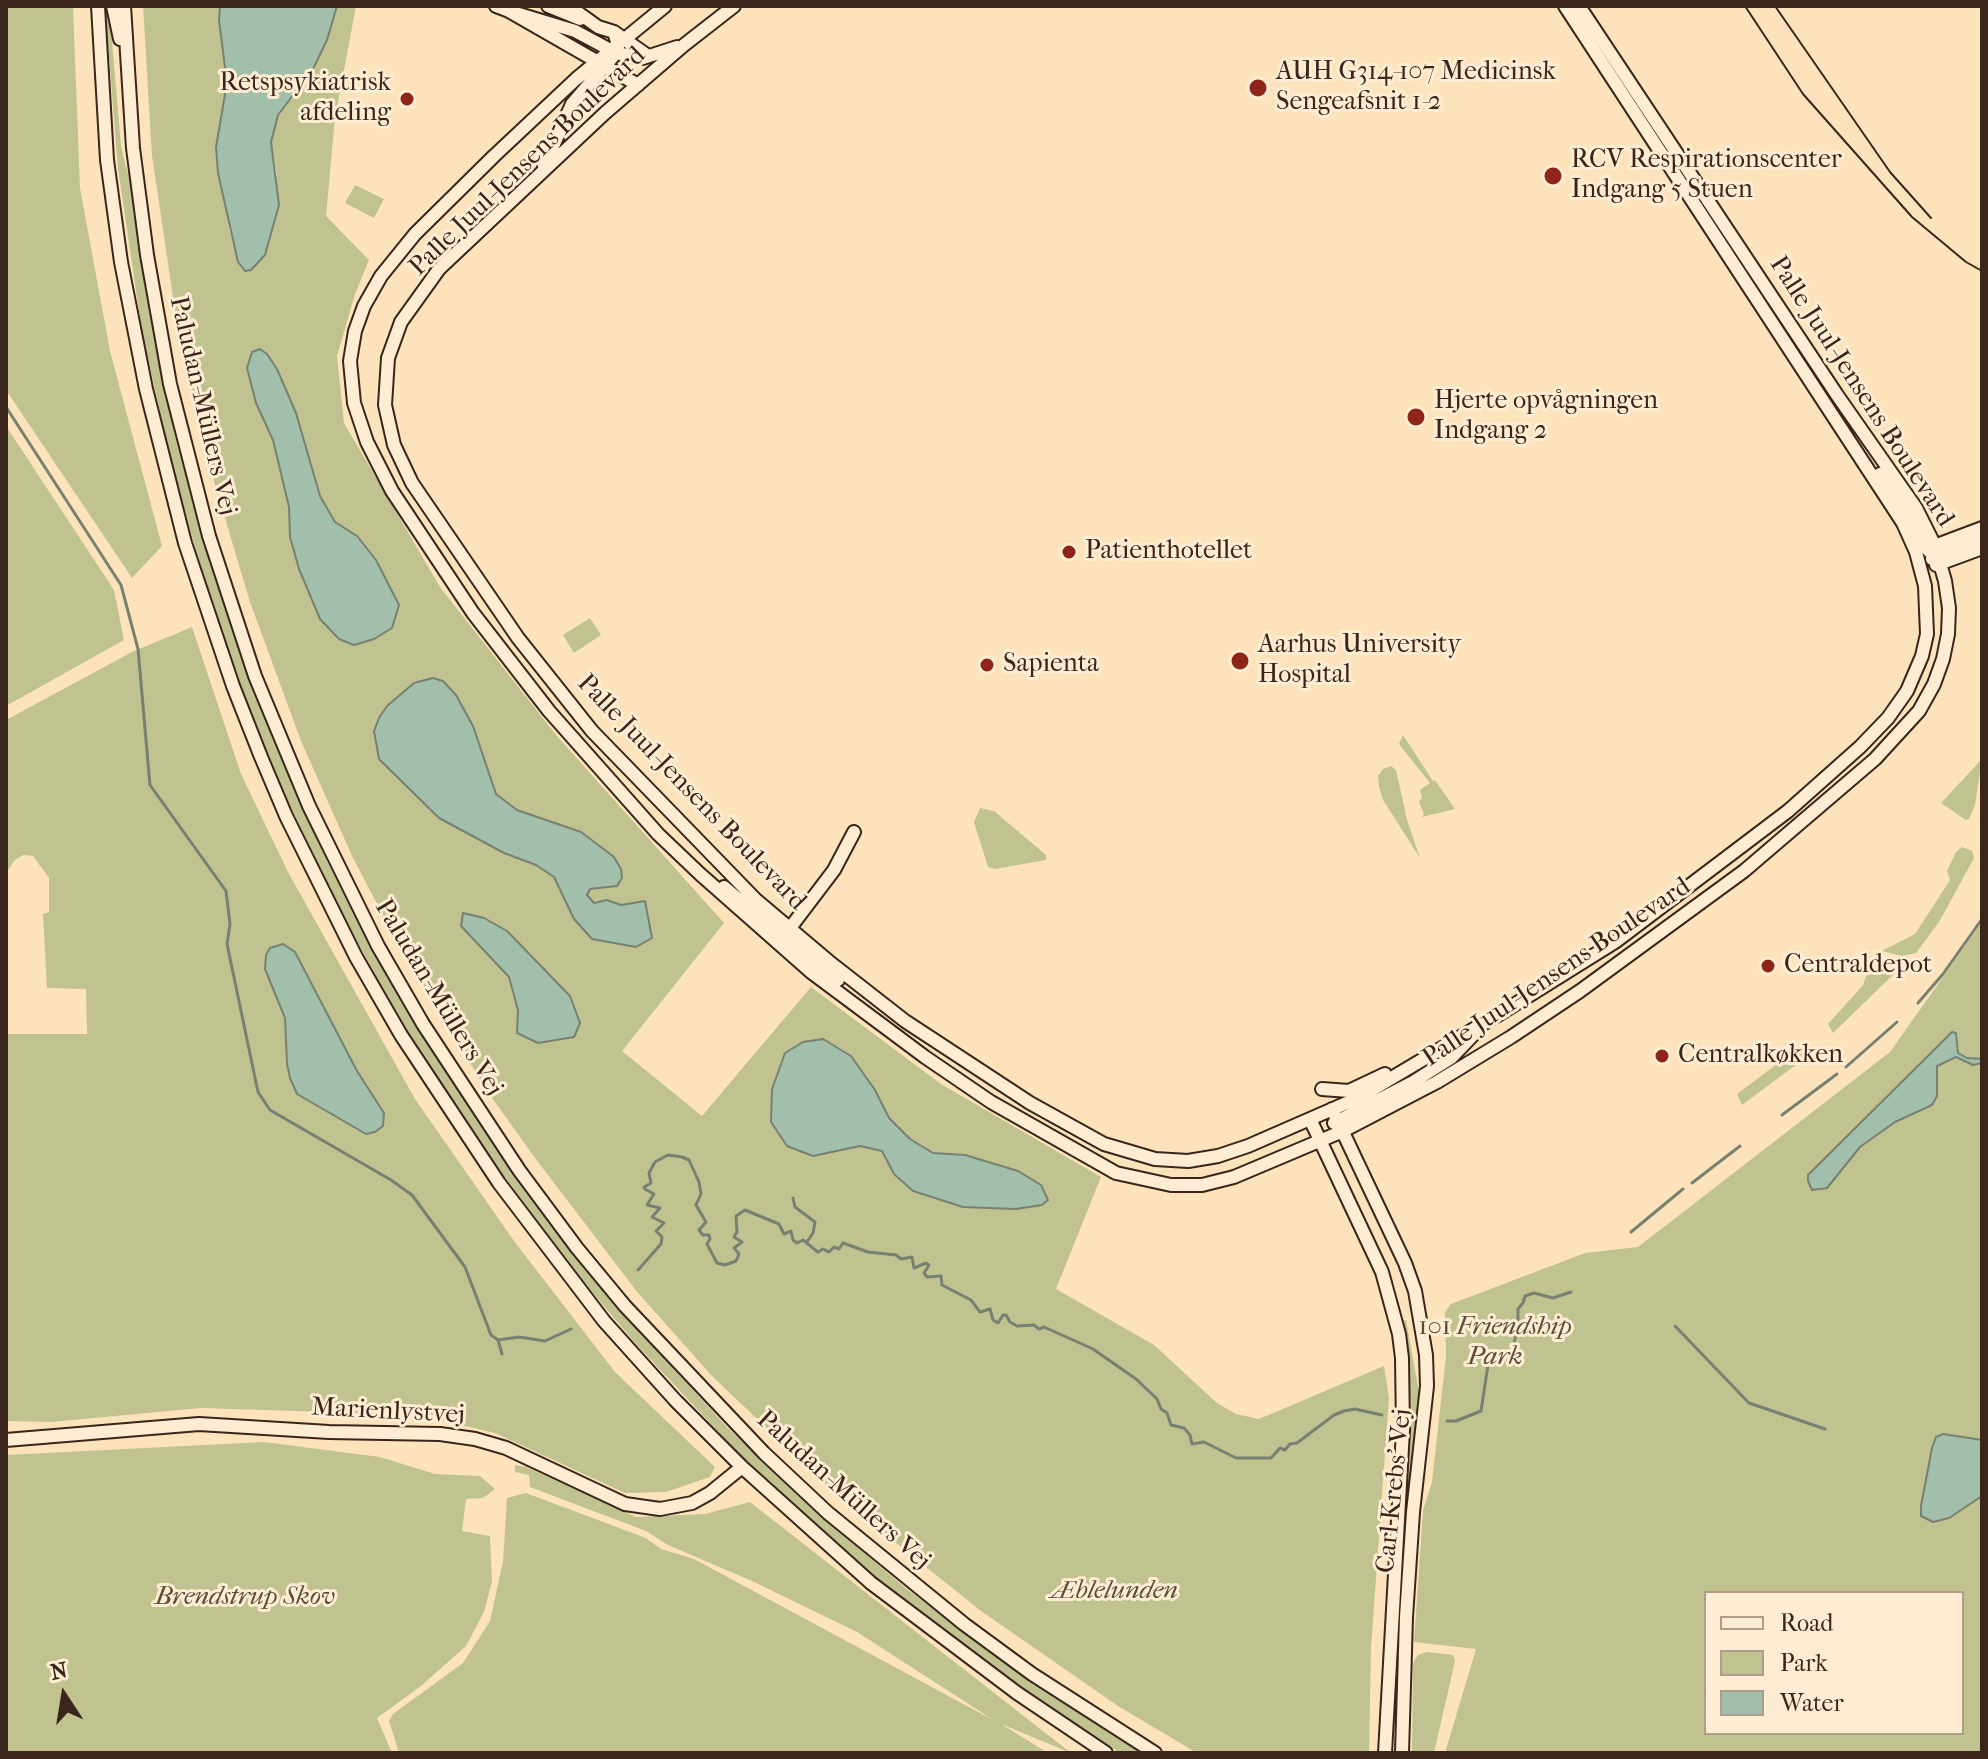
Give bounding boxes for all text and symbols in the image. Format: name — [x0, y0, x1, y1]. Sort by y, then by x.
street label: Palle Juul-Jensens Boulevard — [403, 41, 653, 283]
place label: AUH G314-107 Medicinsk Sengeafsnit 1-2 — [1276, 57, 1556, 118]
place label: Retspsykiatrisk afdeling — [219, 68, 391, 130]
marker: AUH G314-107 Medicinsk Sengeafsnit 1-2 — [1247, 77, 1269, 99]
marker: Retspsykiatrisk afdeling — [398, 90, 416, 108]
place label: RCV Respirationscenter Indgang 5 Stuen — [1571, 145, 1842, 206]
marker: RCV Respirationscenter Indgang 5 Stuen — [1542, 165, 1564, 187]
street label: Palle Juul-Jensens Boulevard — [1762, 251, 1960, 533]
street label: Paludan-Müllers Vej — [162, 294, 242, 518]
place label: Hjerte opvågningen Indgang 2 — [1434, 386, 1658, 448]
marker: Hjerte opvågningen Indgang 2 — [1405, 406, 1427, 428]
place label: Patienthotellet — [1085, 536, 1252, 568]
marker: Patienthotellet — [1060, 543, 1078, 561]
place label: Aarhus University Hospital — [1258, 630, 1461, 692]
place label: Sapienta — [1003, 649, 1099, 681]
marker: Aarhus University Hospital — [1229, 650, 1251, 672]
marker: Sapienta — [978, 656, 996, 674]
street label: Palle Juul-Jensens Boulevard — [570, 668, 812, 918]
street label: Palle Juul-Jensens Boulevard — [1417, 872, 1697, 1074]
street label: Paludan-Müllers Vej — [367, 894, 509, 1102]
place label: Centraldepot — [1784, 950, 1932, 982]
marker: Centraldepot — [1759, 957, 1777, 975]
place label: Centralkøkken — [1678, 1040, 1843, 1072]
marker: Centralkøkken — [1653, 1047, 1671, 1065]
park label: 101 Friendship Park — [1418, 1312, 1572, 1374]
street label: Marienlystvej — [310, 1392, 466, 1432]
street label: Paludan-Müllers Vej — [749, 1405, 937, 1577]
street label: Carl Krebs' Vej — [1371, 1407, 1419, 1575]
park label: Æblelunden — [1050, 1576, 1178, 1608]
park label: Brendstrup Skov — [155, 1582, 335, 1614]
legend — [1704, 1591, 1964, 1735]
text: Road — [1780, 1609, 1833, 1637]
text: Park — [1780, 1649, 1828, 1677]
north arrow — [24, 1655, 104, 1735]
text: N — [48, 1657, 70, 1686]
text: Water — [1780, 1689, 1844, 1717]

